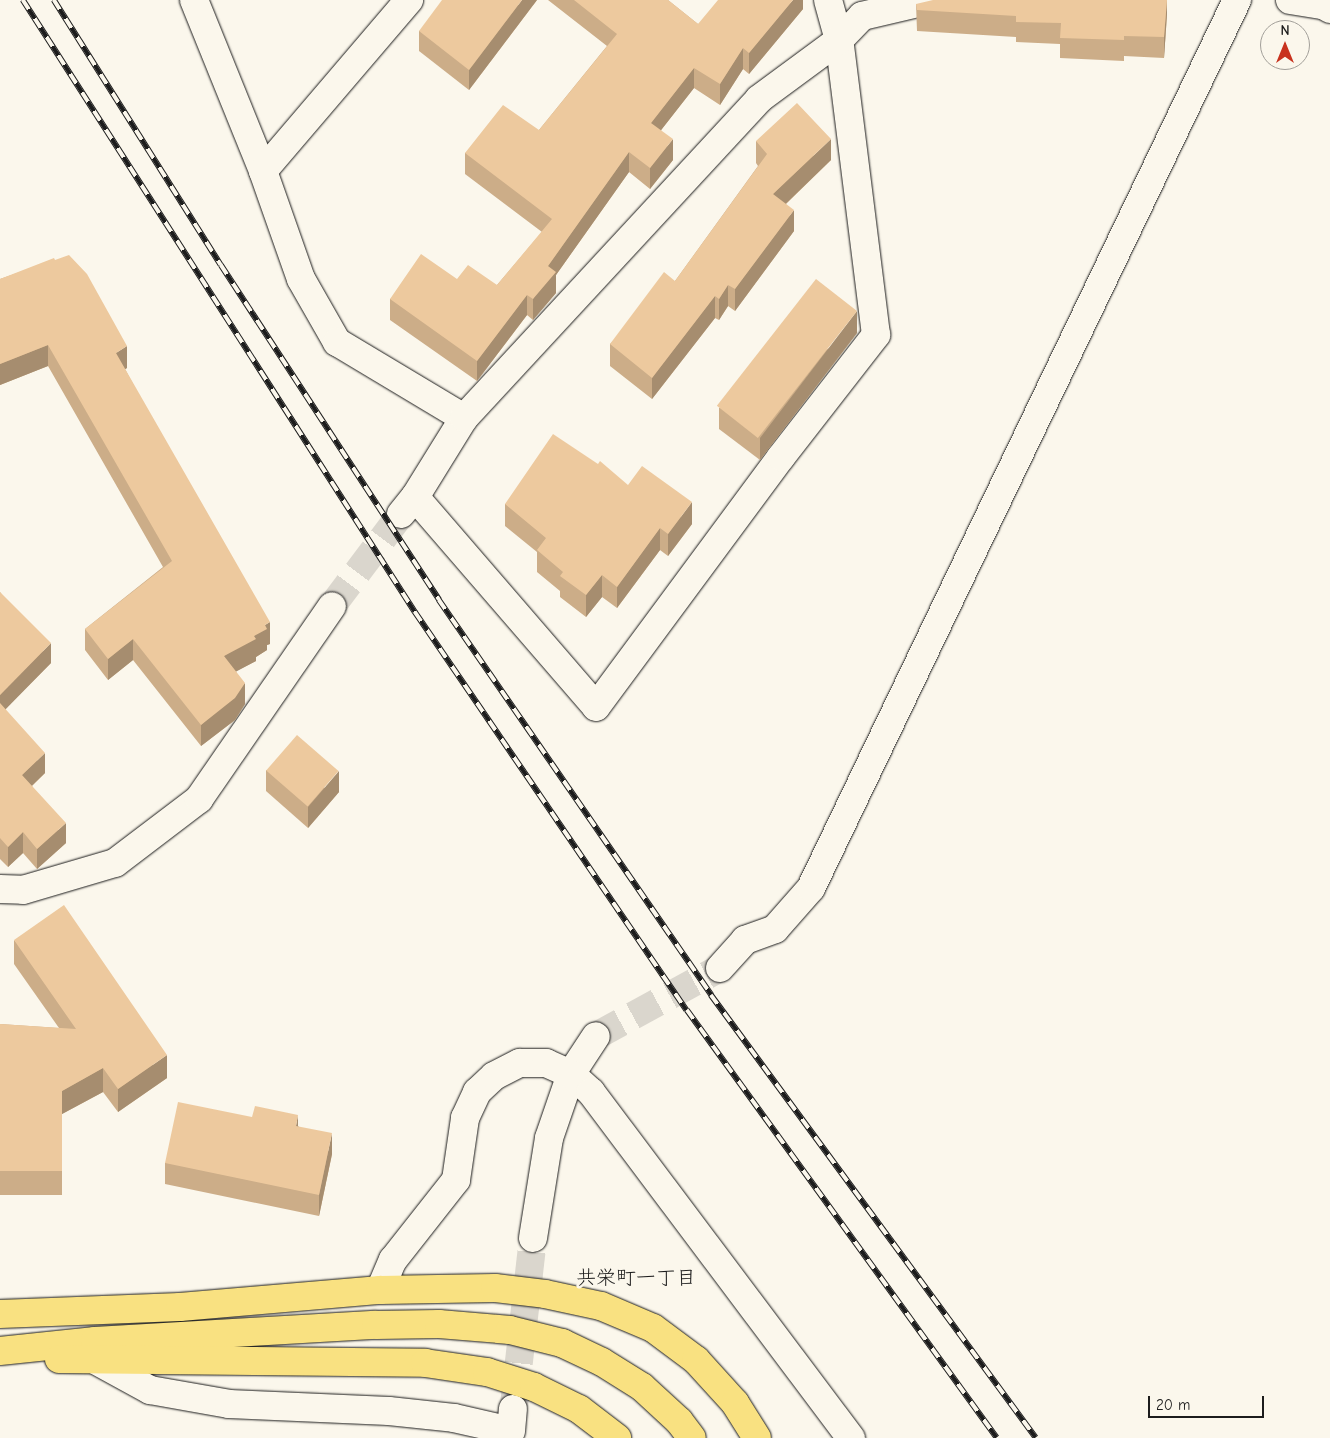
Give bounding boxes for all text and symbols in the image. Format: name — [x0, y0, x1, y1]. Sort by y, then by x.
north arrow — [1260, 20, 1310, 70]
text: N — [1280, 22, 1290, 39]
district label: 共栄町一丁目 — [576, 1265, 696, 1289]
scale bar — [1150, 1386, 1266, 1418]
text: 20 m — [1156, 1396, 1190, 1414]

